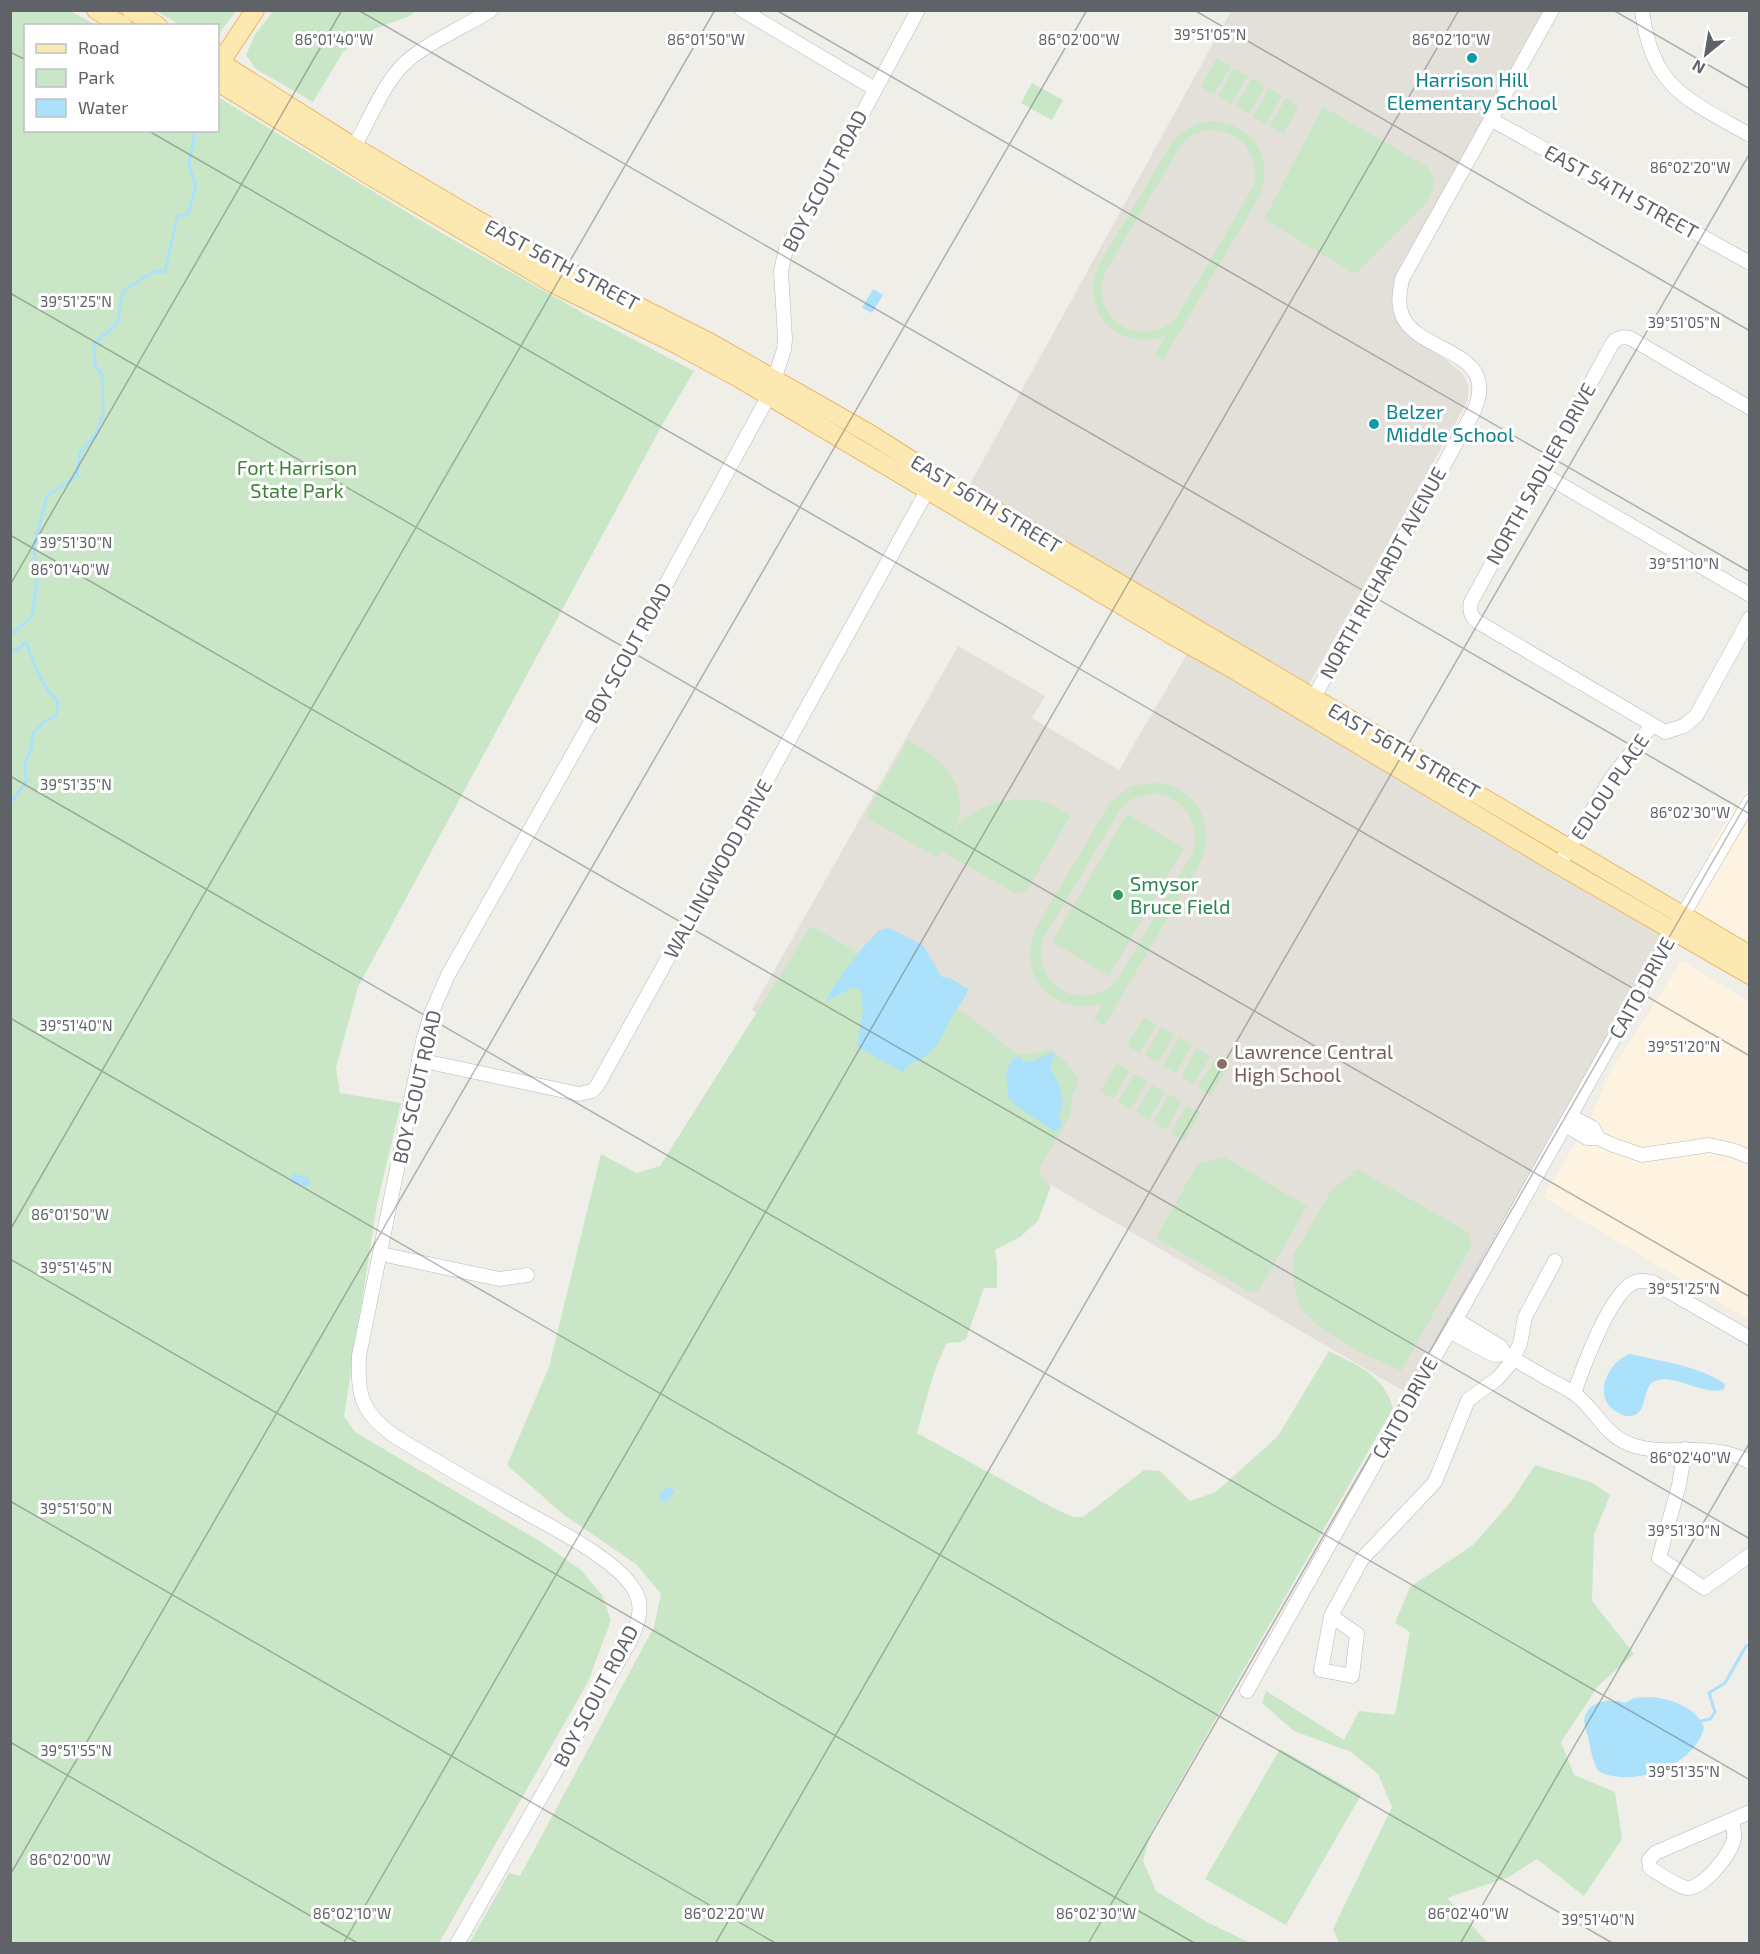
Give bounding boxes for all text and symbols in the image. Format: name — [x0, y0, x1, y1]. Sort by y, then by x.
legend — [24, 24, 219, 132]
north arrow — [1676, 24, 1736, 84]
text: 39°51'05"N — [1174, 25, 1246, 43]
text: 86°01'40"W — [295, 30, 373, 48]
text: 86°01'50"W — [667, 30, 745, 48]
text: 86°02'00"W — [1038, 30, 1120, 48]
text: 86°02'10"W — [1412, 30, 1490, 48]
text: Road — [78, 36, 119, 58]
marker: Harrison Hill Elementary School — [1465, 51, 1479, 65]
text: N — [1688, 56, 1708, 79]
text: Park — [78, 66, 115, 88]
place label: Harrison Hill Elementary School — [1387, 67, 1557, 114]
text: Water — [78, 96, 128, 118]
street label: BOY SCOUT ROAD — [777, 106, 872, 255]
street label: EAST 54TH STREET — [1540, 139, 1703, 243]
text: 86°02'20"W — [1650, 158, 1730, 176]
street label: EAST 56TH STREET — [481, 213, 644, 315]
text: 39°51'25"N — [40, 292, 112, 310]
text: 39°51'05"N — [1648, 313, 1720, 331]
street label: NORTH SADLIER DRIVE — [1480, 379, 1600, 568]
place label: Belzer Middle School — [1386, 399, 1514, 446]
marker: Belzer Middle School — [1367, 417, 1381, 431]
street label: EAST 56TH STREET — [907, 449, 1066, 558]
park label: Fort Harrison State Park — [237, 455, 357, 502]
street label: NORTH RICHARDT AVENUE — [1314, 463, 1450, 682]
text: 39°51'30"N — [40, 533, 112, 551]
text: 39°51'10"N — [1649, 554, 1719, 572]
text: 86°01'40"W — [31, 560, 109, 578]
street label: BOY SCOUT ROAD — [579, 578, 676, 727]
street label: EAST 56TH STREET — [1324, 697, 1485, 804]
street label: EDLOU PLACE — [1565, 729, 1653, 844]
text: 39°51'35"N — [40, 775, 112, 793]
street label: WALLINGWOOD DRIVE — [658, 775, 776, 962]
text: 86°02'30"W — [1650, 803, 1730, 821]
place label: Smysor Bruce Field — [1130, 871, 1231, 918]
marker: Smysor Bruce Field — [1111, 888, 1125, 902]
street label: CAITO DRIVE — [1603, 933, 1679, 1043]
street label: BOY SCOUT ROAD — [387, 1008, 445, 1166]
text: 39°51'40"N — [39, 1016, 113, 1034]
text: 39°51'20"N — [1648, 1037, 1720, 1055]
place label: Lawrence Central High School — [1234, 1039, 1393, 1086]
marker: Lawrence Central High School — [1215, 1057, 1229, 1071]
text: 86°01'50"W — [31, 1205, 109, 1223]
text: 39°51'45"N — [40, 1258, 112, 1276]
text: 39°51'25"N — [1648, 1279, 1720, 1297]
street label: CAITO DRIVE — [1366, 1353, 1442, 1463]
text: 86°02'40"W — [1649, 1448, 1731, 1466]
text: 39°51'50"N — [40, 1499, 112, 1517]
text: 39°51'30"N — [1648, 1521, 1720, 1539]
street label: BOY SCOUT ROAD — [548, 1621, 643, 1770]
text: 39°51'55"N — [40, 1741, 112, 1759]
text: 39°51'35"N — [1648, 1762, 1720, 1780]
text: 86°02'00"W — [29, 1850, 111, 1868]
text: 86°02'10"W — [313, 1904, 391, 1922]
text: 86°02'20"W — [684, 1904, 764, 1922]
text: 86°02'30"W — [1056, 1904, 1136, 1922]
text: 86°02'40"W — [1427, 1904, 1509, 1922]
text: 39°51'40"N — [1561, 1910, 1635, 1928]

